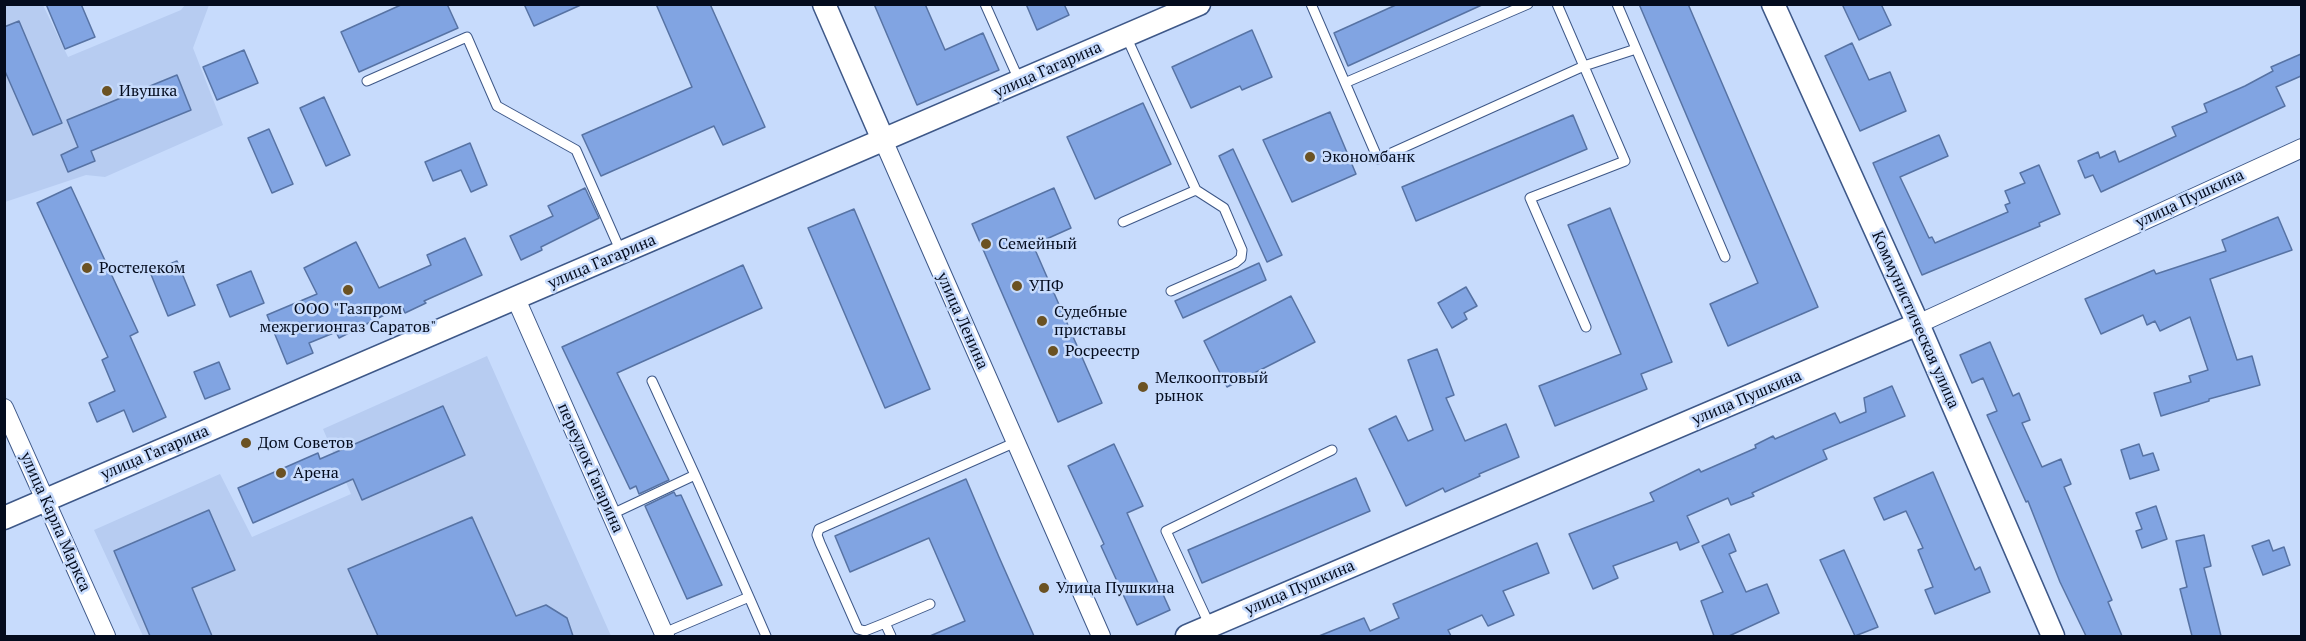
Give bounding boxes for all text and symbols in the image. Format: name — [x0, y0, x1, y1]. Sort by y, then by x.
street label: улица Гагарина — [991, 38, 1105, 102]
place label: Ивушка — [119, 81, 177, 101]
marker: Ивушка — [100, 84, 114, 98]
place label: Экономбанк — [1322, 147, 1415, 167]
marker: Экономбанк — [1303, 150, 1317, 164]
street label: улица Пушкина — [2133, 166, 2247, 232]
street label: Коммунистическая улица — [1867, 228, 1963, 412]
street label: улица Гагарина — [545, 231, 659, 293]
place label: Семейный — [998, 234, 1077, 254]
marker: Семейный — [979, 237, 993, 251]
place label: Ростелеком — [99, 258, 186, 278]
marker: Ростелеком — [80, 261, 94, 275]
street label: улица Ленина — [932, 270, 992, 372]
place label: УПФ — [1029, 276, 1064, 296]
marker: УПФ — [1010, 279, 1024, 293]
marker: ООО "Газпром межрегионгаз Саратов" — [341, 283, 355, 297]
place label: ООО "Газпром межрегионгаз Саратов" — [260, 299, 436, 337]
place label: Судебные приставы — [1054, 302, 1127, 340]
marker: Судебные приставы — [1035, 314, 1049, 328]
place label: Росреестр — [1065, 341, 1140, 361]
marker: Росреестр — [1046, 344, 1060, 358]
street label: улица Пушкина — [1689, 366, 1805, 430]
place label: Мелкооптовый рынок — [1155, 368, 1268, 406]
marker: Мелкооптовый рынок — [1136, 380, 1150, 394]
street label: переулок Гагарина — [553, 400, 627, 536]
street label: улица Гагарина — [98, 422, 212, 484]
place label: Дом Советов — [258, 433, 354, 453]
marker: Дом Советов — [239, 436, 253, 450]
street label: улица Карла Маркса — [16, 449, 94, 595]
place label: Арена — [293, 463, 339, 483]
marker: Арена — [274, 466, 288, 480]
street label: улица Пушкина — [1242, 556, 1358, 620]
place label: Улица Пушкина — [1056, 578, 1174, 598]
marker: Улица Пушкина — [1037, 581, 1051, 595]

